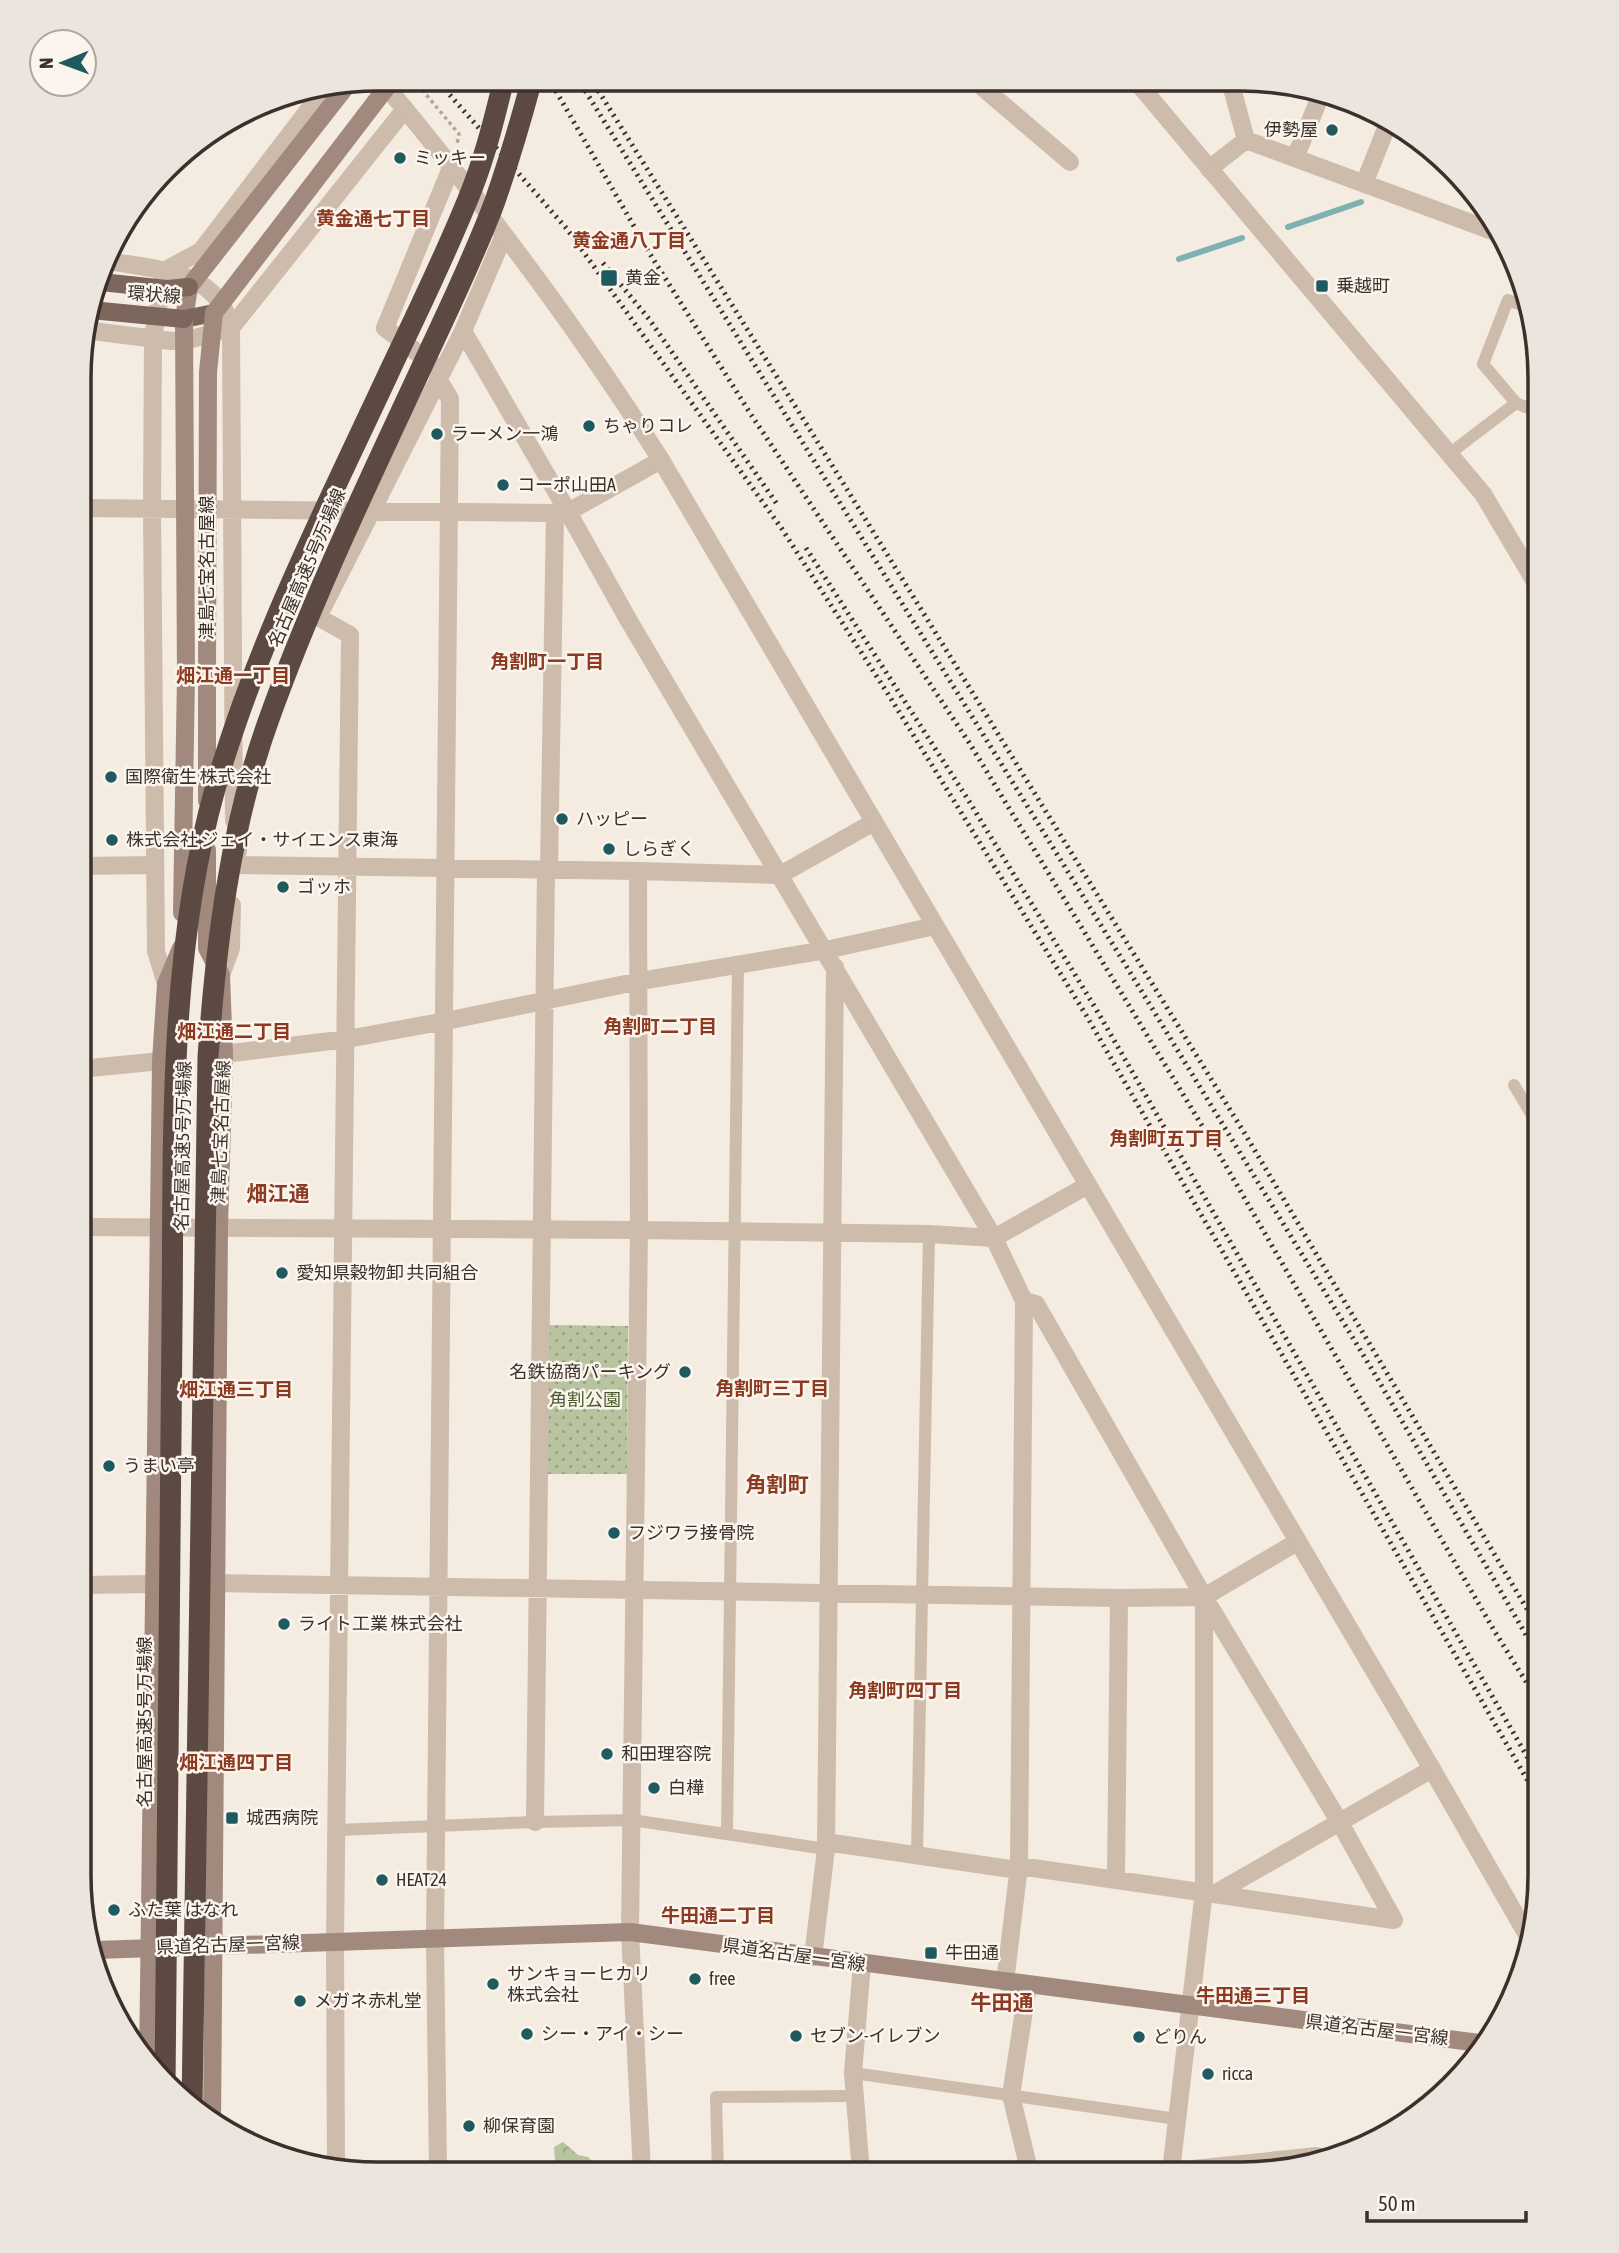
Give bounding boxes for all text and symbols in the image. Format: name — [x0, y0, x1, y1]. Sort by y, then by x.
north arrow — [28, 28, 98, 98]
text: N — [35, 57, 57, 69]
place label: 伊勢屋 — [1264, 119, 1318, 140]
marker: 伊勢屋 — [1324, 122, 1340, 138]
place label: ミッキー — [414, 147, 486, 168]
marker: ミッキー — [392, 150, 408, 166]
district label: 黄金通七丁目 — [316, 207, 430, 229]
district label: 黄金通八丁目 — [572, 229, 686, 251]
place label: 黄金 — [625, 267, 661, 288]
marker: 黄金 — [599, 268, 619, 288]
place label: 乗越町 — [1336, 275, 1390, 296]
marker: 乗越町 — [1314, 278, 1330, 294]
street label: 環状線 — [126, 282, 182, 307]
place label: ちゃりコレ — [603, 415, 693, 436]
marker: ちゃりコレ — [581, 418, 597, 434]
place label: ラーメン一鴻 — [451, 423, 558, 444]
marker: ラーメン一鴻 — [429, 426, 445, 442]
place label: コーポ山田A — [517, 474, 616, 495]
marker: コーポ山田A — [495, 477, 511, 493]
street label: 名古屋高速5号万場線 — [264, 485, 350, 650]
street label: 津島七宝名古屋線 — [196, 496, 217, 640]
district label: 角割町一丁目 — [490, 650, 604, 672]
district label: 畑江通一丁目 — [176, 664, 290, 686]
place label: 国際衛生 株式会社 — [125, 766, 271, 787]
marker: 国際衛生 株式会社 — [103, 769, 119, 785]
place label: ハッピー — [576, 808, 648, 829]
marker: ハッピー — [554, 811, 570, 827]
place label: 株式会社 ジェイ・サイエンス東海 — [126, 829, 398, 850]
marker: 株式会社 ジェイ・サイエンス東海 — [104, 832, 120, 848]
place label: しらぎく — [623, 838, 695, 859]
marker: しらぎく — [601, 841, 617, 857]
place label: ゴッホ — [297, 876, 351, 897]
marker: ゴッホ — [275, 879, 291, 895]
district label: 角割町二丁目 — [603, 1015, 717, 1037]
district label: 畑江通二丁目 — [177, 1020, 291, 1042]
street label: 津島七宝名古屋線 — [207, 1060, 234, 1204]
street label: 名古屋高速5号万場線 — [171, 1061, 194, 1231]
district label: 角割町五丁目 — [1109, 1127, 1223, 1149]
district label: 畑江通 — [247, 1181, 310, 1205]
place label: 愛知県穀物卸 共同組合 — [296, 1262, 478, 1283]
marker: 愛知県穀物卸 共同組合 — [274, 1265, 290, 1281]
place label: 名鉄協商パーキング — [510, 1361, 671, 1382]
marker: 名鉄協商パーキング — [677, 1364, 693, 1380]
district label: 角割町三丁目 — [715, 1377, 829, 1399]
district label: 畑江通三丁目 — [179, 1378, 293, 1400]
park label: 角割公園 — [549, 1389, 621, 1410]
place label: うまい亭 — [123, 1455, 195, 1476]
marker: うまい亭 — [101, 1458, 117, 1474]
district label: 角割町 — [746, 1472, 809, 1496]
place label: フジワラ接骨院 — [628, 1522, 754, 1543]
marker: フジワラ接骨院 — [606, 1525, 622, 1541]
place label: ライト工業 株式会社 — [298, 1613, 462, 1634]
marker: ライト工業 株式会社 — [276, 1616, 292, 1632]
street label: 名古屋高速5号万場線 — [134, 1637, 155, 1807]
district label: 角割町四丁目 — [848, 1679, 962, 1701]
place label: 和田理容院 — [621, 1743, 711, 1764]
marker: 和田理容院 — [599, 1746, 615, 1762]
district label: 畑江通四丁目 — [179, 1751, 293, 1773]
place label: 白樺 — [668, 1777, 704, 1798]
marker: 白樺 — [646, 1780, 662, 1796]
place label: 城西病院 — [246, 1807, 318, 1828]
marker: 城西病院 — [224, 1810, 240, 1826]
place label: HEAT24 — [396, 1869, 447, 1890]
marker: HEAT24 — [374, 1872, 390, 1888]
place label: ふた葉 はなれ — [128, 1899, 238, 1920]
marker: ふた葉 はなれ — [106, 1902, 122, 1918]
district label: 牛田通二丁目 — [661, 1904, 775, 1926]
street label: 県道名古屋一宮線 — [156, 1931, 300, 1958]
street label: 県道名古屋一宮線 — [721, 1934, 867, 1975]
place label: 牛田通 — [945, 1942, 999, 1963]
marker: 牛田通 — [923, 1945, 939, 1961]
place label: サンキョーヒカリ 株式会社 — [507, 1963, 651, 2005]
place label: free — [709, 1968, 736, 1989]
marker: free — [687, 1971, 703, 1987]
marker: サンキョーヒカリ 株式会社 — [485, 1976, 501, 1992]
district label: 牛田通三丁目 — [1196, 1984, 1310, 2006]
place label: メガネ赤札堂 — [314, 1990, 422, 2011]
district label: 牛田通 — [971, 1990, 1034, 2014]
marker: メガネ赤札堂 — [292, 1993, 308, 2009]
street label: 県道名古屋一宮線 — [1304, 2010, 1450, 2049]
place label: シー・アイ・シー — [541, 2023, 684, 2044]
place label: セブン-イレブン — [810, 2025, 941, 2046]
marker: シー・アイ・シー — [519, 2026, 535, 2042]
place label: どりん — [1153, 2026, 1207, 2047]
marker: セブン-イレブン — [788, 2028, 804, 2044]
marker: どりん — [1131, 2029, 1147, 2045]
place label: ricca — [1222, 2063, 1253, 2084]
marker: ricca — [1200, 2066, 1216, 2082]
place label: 柳保育園 — [483, 2115, 555, 2136]
marker: 柳保育園 — [461, 2118, 477, 2134]
scale bar — [1367, 2180, 1526, 2224]
text: 50 m — [1378, 2191, 1416, 2215]

